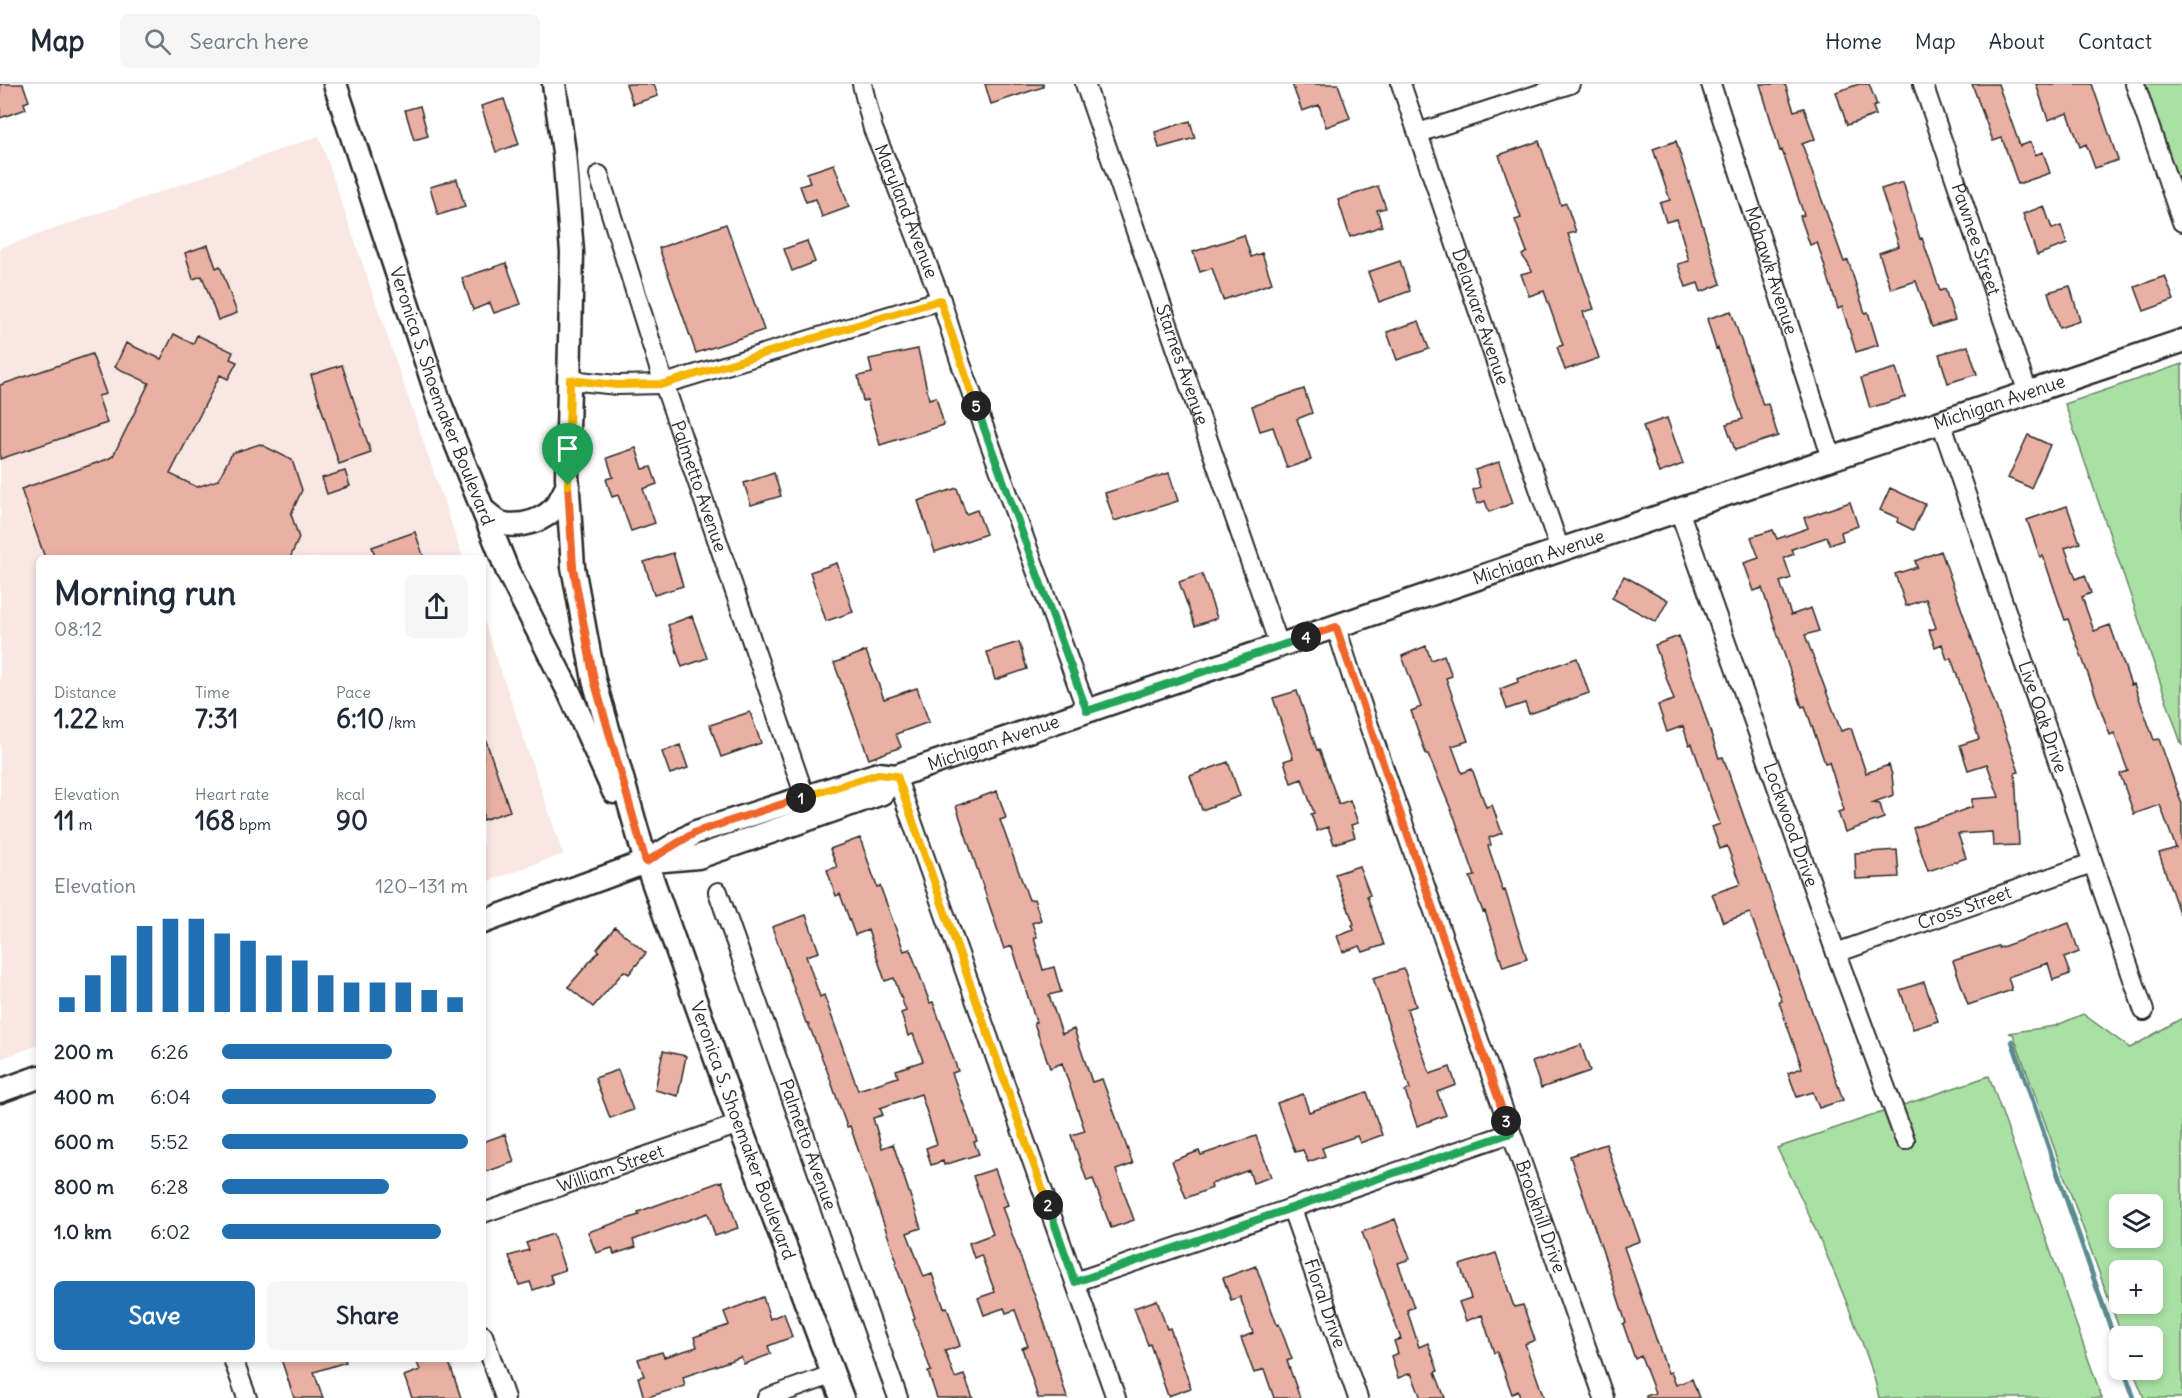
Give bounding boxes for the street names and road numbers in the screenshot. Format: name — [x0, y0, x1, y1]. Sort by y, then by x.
street label: Maryland Avenue — [870, 140, 943, 281]
street label: Pawnee Street — [1947, 180, 2006, 298]
street label: Mohawk Avenue — [1740, 203, 1803, 337]
street label: Delaware Avenue — [1447, 246, 1515, 388]
street label: Veronica S. Shoemaker Boulevard — [385, 264, 500, 529]
street label: Starnes Avenue — [1151, 301, 1214, 428]
street label: Michigan Avenue — [1930, 369, 2068, 435]
street label: Palmetto Avenue — [666, 418, 732, 555]
street label: Michigan Avenue — [1470, 524, 1607, 590]
street label: Live Oak Drive — [2013, 658, 2073, 776]
street label: Michigan Avenue — [924, 709, 1062, 775]
street label: Lockwood Drive — [1758, 760, 1824, 890]
street label: Cross Street — [1914, 880, 2014, 934]
street label: Veronica S. Shoemaker Boulevard — [685, 998, 801, 1263]
street label: Palmetto Avenue — [774, 1076, 842, 1213]
street label: William Street — [554, 1139, 667, 1197]
street label: Brookhill Drive — [1511, 1157, 1571, 1276]
street label: Floral Drive — [1299, 1256, 1352, 1351]

